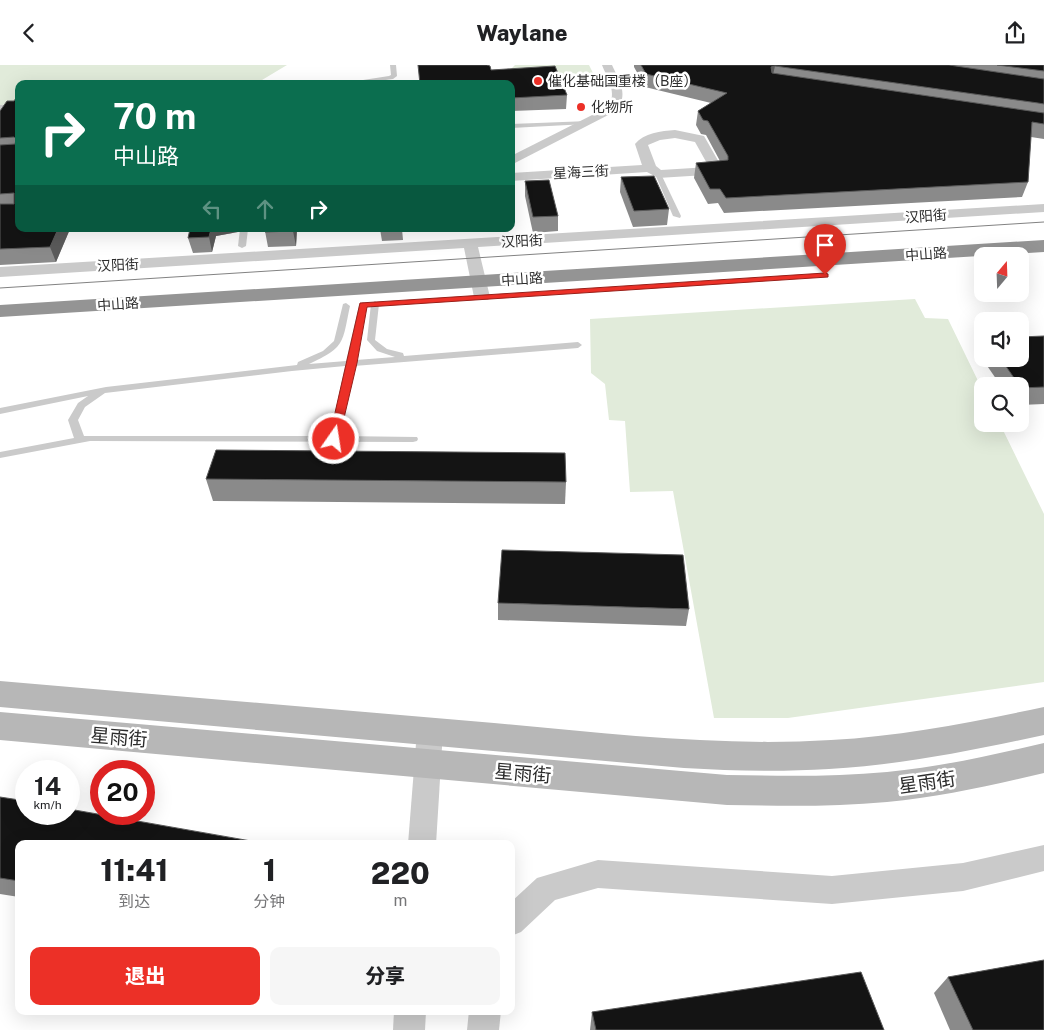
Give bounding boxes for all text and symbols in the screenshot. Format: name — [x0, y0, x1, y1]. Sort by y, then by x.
icon: back — [15, 19, 43, 47]
icon: share — [1001, 19, 1029, 47]
text: Waylane — [476, 20, 568, 46]
place label: 催化基础国重楼（B座） — [548, 73, 697, 89]
marker: 催化基础国重楼（B座） — [532, 75, 544, 87]
text: 70 m — [113, 96, 196, 137]
place label: 化物所 — [591, 99, 633, 115]
icon: right — [30, 100, 95, 165]
marker: 化物所 — [575, 101, 587, 113]
text: 中山路 — [113, 143, 179, 169]
street label: 星海三街 — [553, 163, 609, 181]
icon: left — [198, 195, 226, 223]
icon: ahead — [251, 195, 279, 223]
icon: right — [304, 195, 332, 223]
street label: 汉阳街 — [904, 207, 948, 225]
pin — [804, 224, 846, 275]
icon: arrive — [811, 231, 839, 259]
street label: 汉阳街 — [501, 232, 543, 250]
street label: 中山路 — [904, 245, 948, 263]
north arrow — [974, 247, 1029, 303]
map controls — [974, 247, 1029, 432]
street label: 汉阳街 — [97, 256, 139, 274]
street label: 中山路 — [500, 270, 544, 288]
street label: 中山路 — [96, 295, 140, 313]
button: sound — [974, 312, 1029, 367]
button: search — [974, 377, 1029, 432]
position arrow — [307, 412, 359, 464]
street label: 星雨街 — [90, 724, 148, 750]
speed limit sign: 20 — [90, 760, 155, 825]
street label: 星雨街 — [494, 760, 552, 786]
street label: 星雨街 — [897, 767, 957, 797]
text: 14 — [34, 771, 61, 801]
text: km/h — [33, 798, 62, 812]
text: 11:41 — [100, 852, 168, 888]
text: 1 — [263, 852, 276, 888]
text: 220 — [371, 855, 430, 891]
text: m — [393, 891, 407, 910]
text: 到达 — [118, 892, 150, 911]
text: 分钟 — [254, 892, 286, 911]
button: 退出 — [30, 947, 260, 1005]
button: 分享 — [270, 947, 500, 1005]

